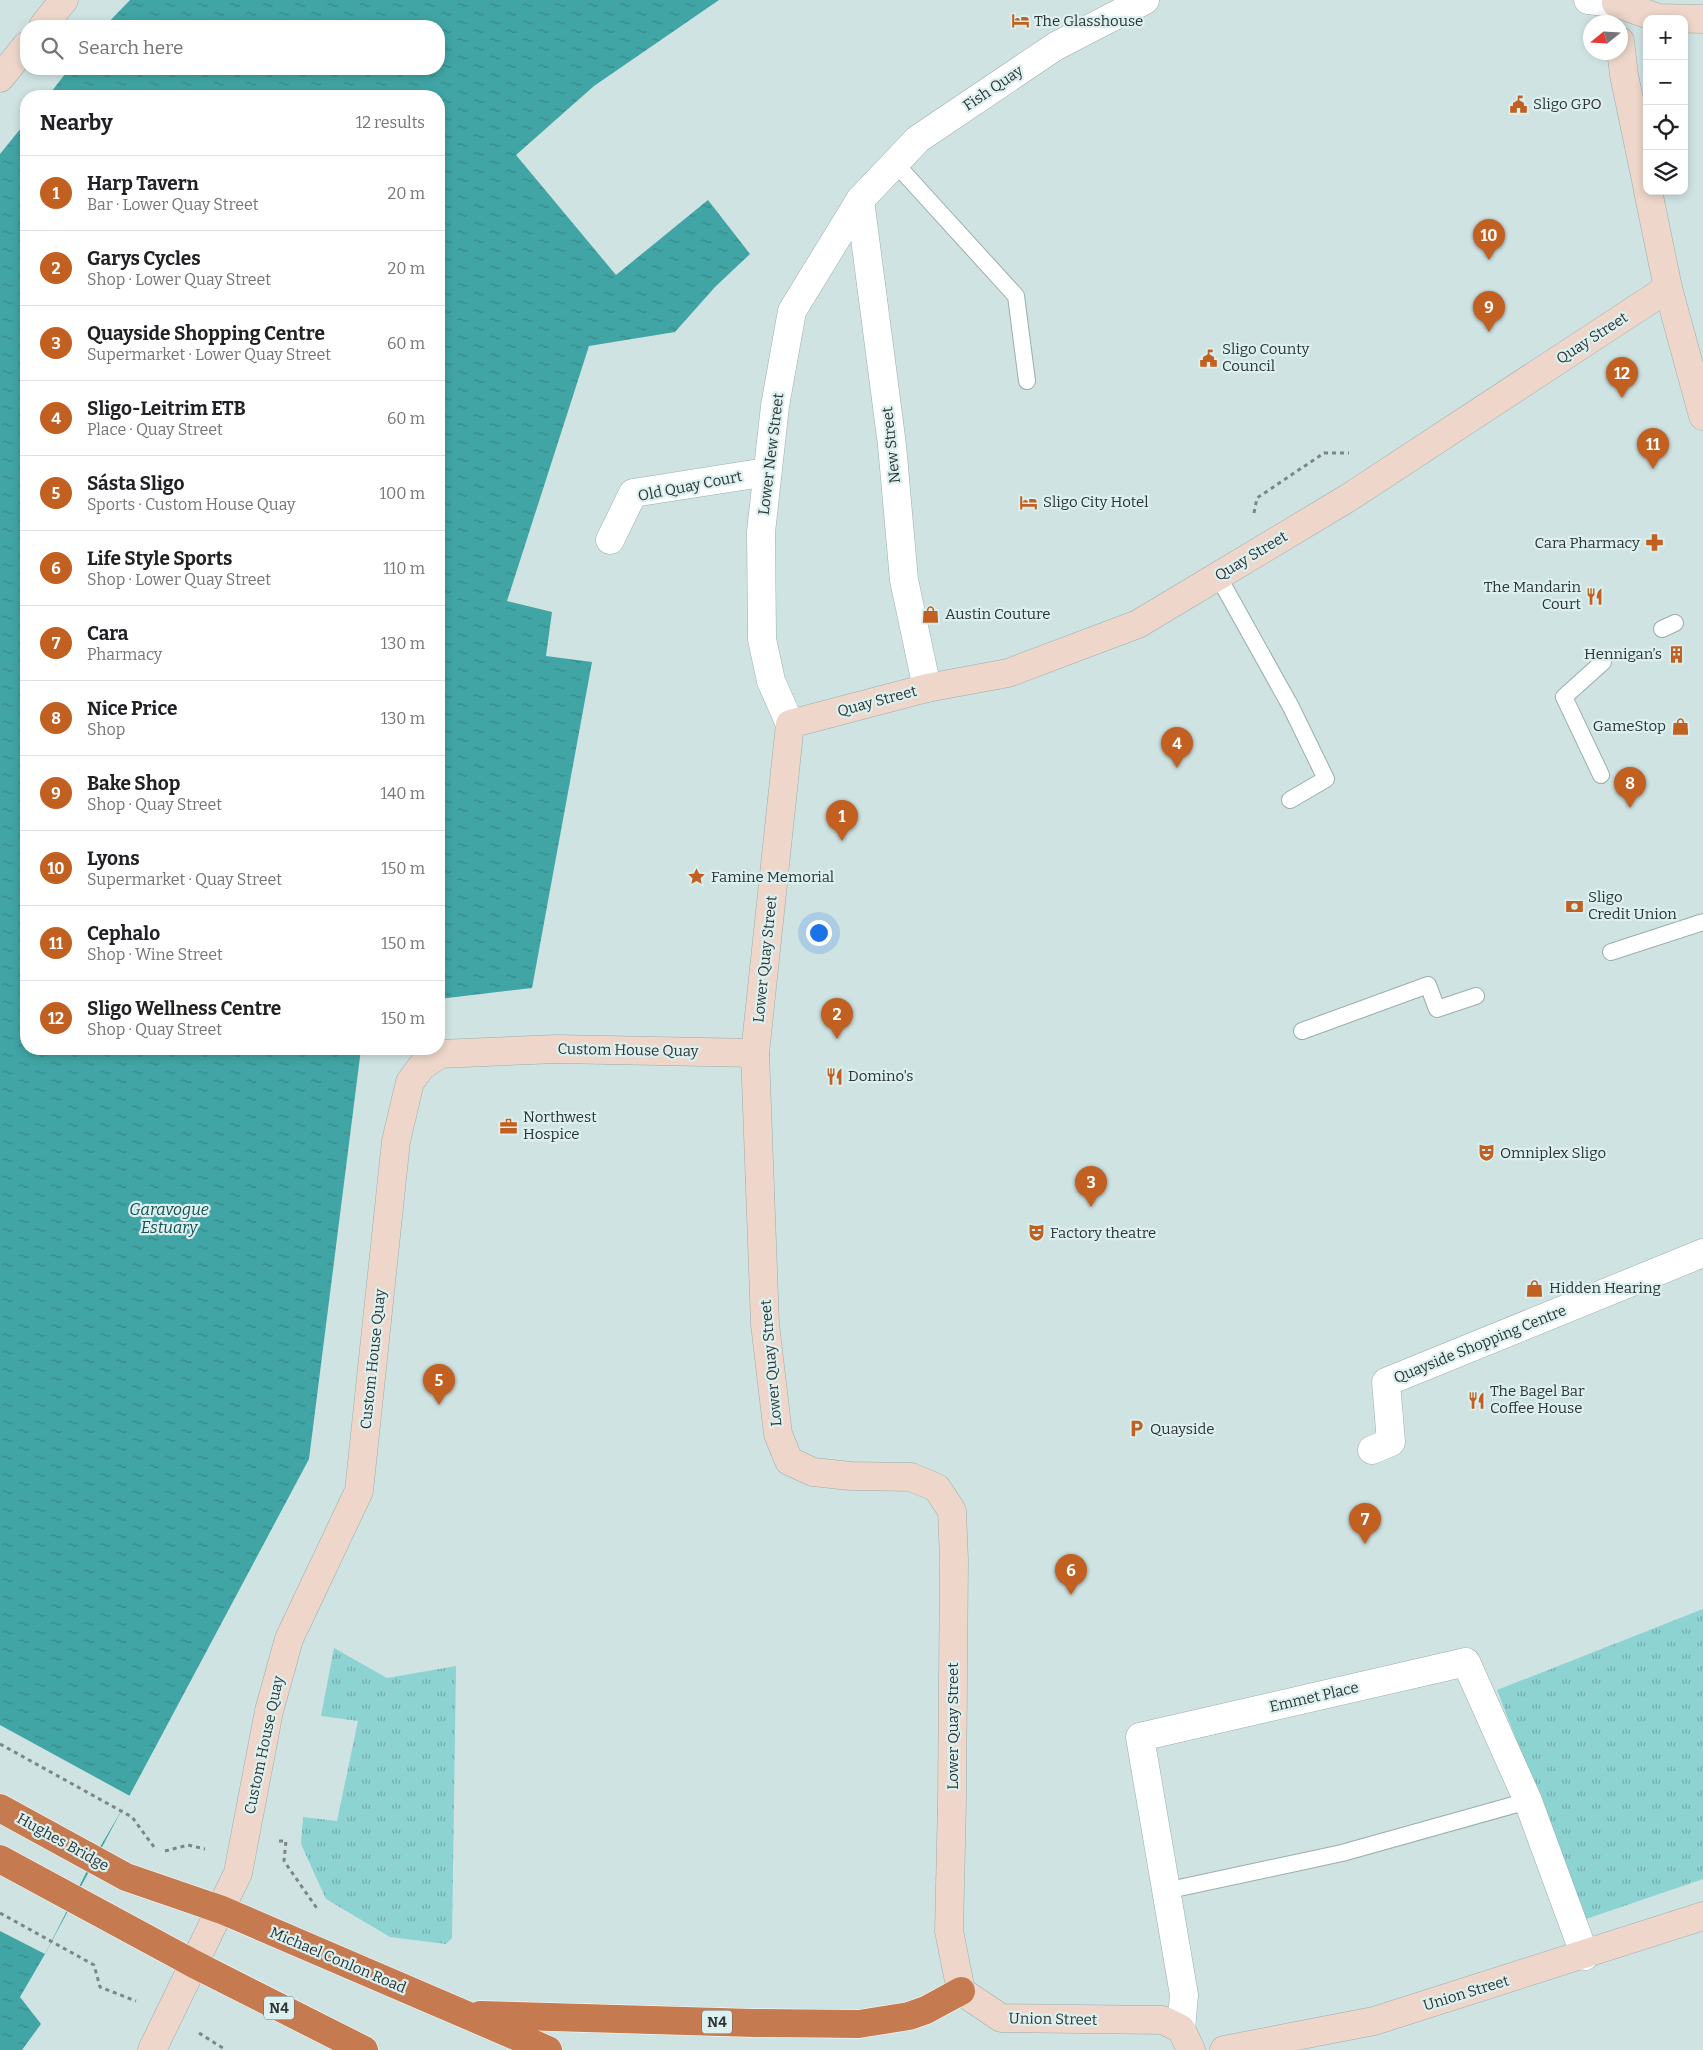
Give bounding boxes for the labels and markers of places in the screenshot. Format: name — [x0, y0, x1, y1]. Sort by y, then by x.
hotel icon: The Glasshouse — [1010, 11, 1030, 31]
place label: The Glasshouse — [1034, 12, 1143, 30]
public building icon: Sligo GPO — [1509, 94, 1529, 114]
place label: Sligo GPO — [1533, 95, 1602, 113]
pin: 10 — [1473, 219, 1505, 260]
pin: 9 — [1473, 291, 1505, 332]
place label: Sligo County Council — [1222, 340, 1310, 375]
public building icon: Sligo County Council — [1198, 348, 1218, 368]
pin: 12 — [1606, 357, 1638, 398]
pin: 11 — [1637, 428, 1669, 469]
hotel icon: Sligo City Hotel — [1019, 492, 1039, 512]
place label: Sligo City Hotel — [1043, 493, 1149, 511]
pharmacy icon: Cara Pharmacy — [1644, 533, 1664, 553]
place label: Cara Pharmacy — [1534, 534, 1640, 552]
place label: The Mandarin Court — [1484, 578, 1582, 613]
restaurant icon: The Mandarin Court — [1585, 586, 1605, 606]
shop icon: Austin Couture — [921, 604, 941, 624]
place label: Austin Couture — [945, 605, 1050, 623]
building icon: Hennigan’s — [1666, 644, 1686, 664]
place label: Hennigan’s — [1584, 645, 1662, 663]
shop icon: GameStop — [1670, 716, 1690, 736]
place label: GameStop — [1593, 717, 1666, 735]
pin: 4 — [1161, 727, 1193, 768]
pin: 8 — [1614, 767, 1646, 808]
pin: 1 — [826, 800, 858, 841]
place icon: Famine Memorial — [687, 867, 707, 887]
place label: Famine Memorial — [711, 868, 834, 886]
place label: Sligo Credit Union — [1588, 888, 1677, 923]
bank icon: Sligo Credit Union — [1564, 896, 1584, 916]
pin: 2 — [821, 998, 853, 1039]
restaurant icon: Domino's — [824, 1066, 844, 1086]
place label: Domino's — [848, 1067, 914, 1085]
place label: Northwest Hospice — [523, 1108, 597, 1143]
office icon: Northwest Hospice — [499, 1116, 519, 1136]
theatre icon: Omniplex Sligo — [1476, 1143, 1496, 1163]
place label: Omniplex Sligo — [1500, 1144, 1606, 1162]
pin: 3 — [1075, 1166, 1107, 1207]
theatre icon: Factory theatre — [1026, 1223, 1046, 1243]
place label: Factory theatre — [1050, 1224, 1156, 1242]
shop icon: Hidden Hearing — [1525, 1278, 1545, 1298]
place label: Hidden Hearing — [1549, 1279, 1661, 1297]
pin: 5 — [423, 1364, 455, 1405]
place label: The Bagel Bar Coffee House — [1490, 1382, 1585, 1417]
restaurant icon: The Bagel Bar Coffee House — [1466, 1390, 1486, 1410]
parking icon: Quayside — [1126, 1419, 1146, 1439]
place label: Quayside — [1150, 1420, 1215, 1438]
pin: 7 — [1349, 1503, 1381, 1544]
pin: 6 — [1055, 1554, 1087, 1595]

